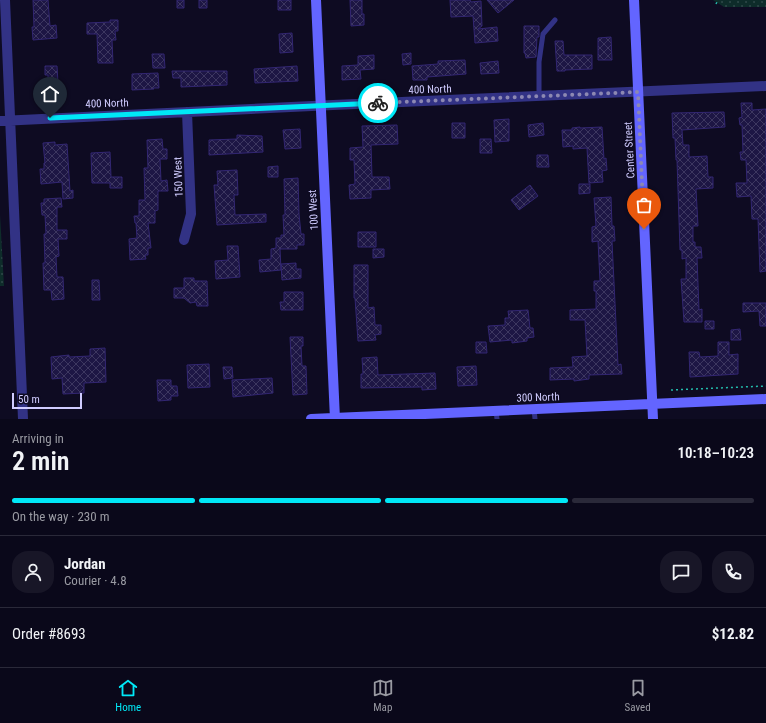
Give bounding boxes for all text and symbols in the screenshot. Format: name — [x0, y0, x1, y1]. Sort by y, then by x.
pin — [33, 77, 67, 118]
street label: 400 North — [408, 82, 452, 97]
icon: home — [39, 83, 61, 105]
courier — [358, 83, 398, 123]
icon: bike — [367, 92, 389, 114]
street label: 400 North — [85, 96, 129, 111]
street label: Center Street — [622, 121, 637, 179]
street label: 150 West — [171, 157, 186, 197]
pin — [627, 188, 661, 229]
street label: 100 West — [306, 189, 321, 231]
icon: bag — [633, 194, 655, 216]
street label: 300 North — [516, 390, 560, 405]
scale bar — [12, 391, 82, 410]
text: 50 m — [18, 393, 40, 406]
text: Arriving in — [12, 431, 64, 446]
text: 10:18–10:23 — [677, 444, 754, 462]
text: 2 min — [12, 446, 70, 476]
text: On the way · 230 m — [12, 509, 109, 524]
button: person — [12, 551, 54, 593]
button: chat — [660, 551, 702, 593]
button: phone — [712, 551, 754, 593]
text: Jordan — [64, 555, 106, 573]
text: Courier · 4.8 — [64, 573, 127, 588]
text: Order #8693 — [12, 625, 86, 643]
text: $12.82 — [712, 625, 754, 643]
tab: Home — [115, 677, 141, 714]
tab: Map — [372, 677, 394, 714]
tab: Saved — [625, 677, 651, 714]

